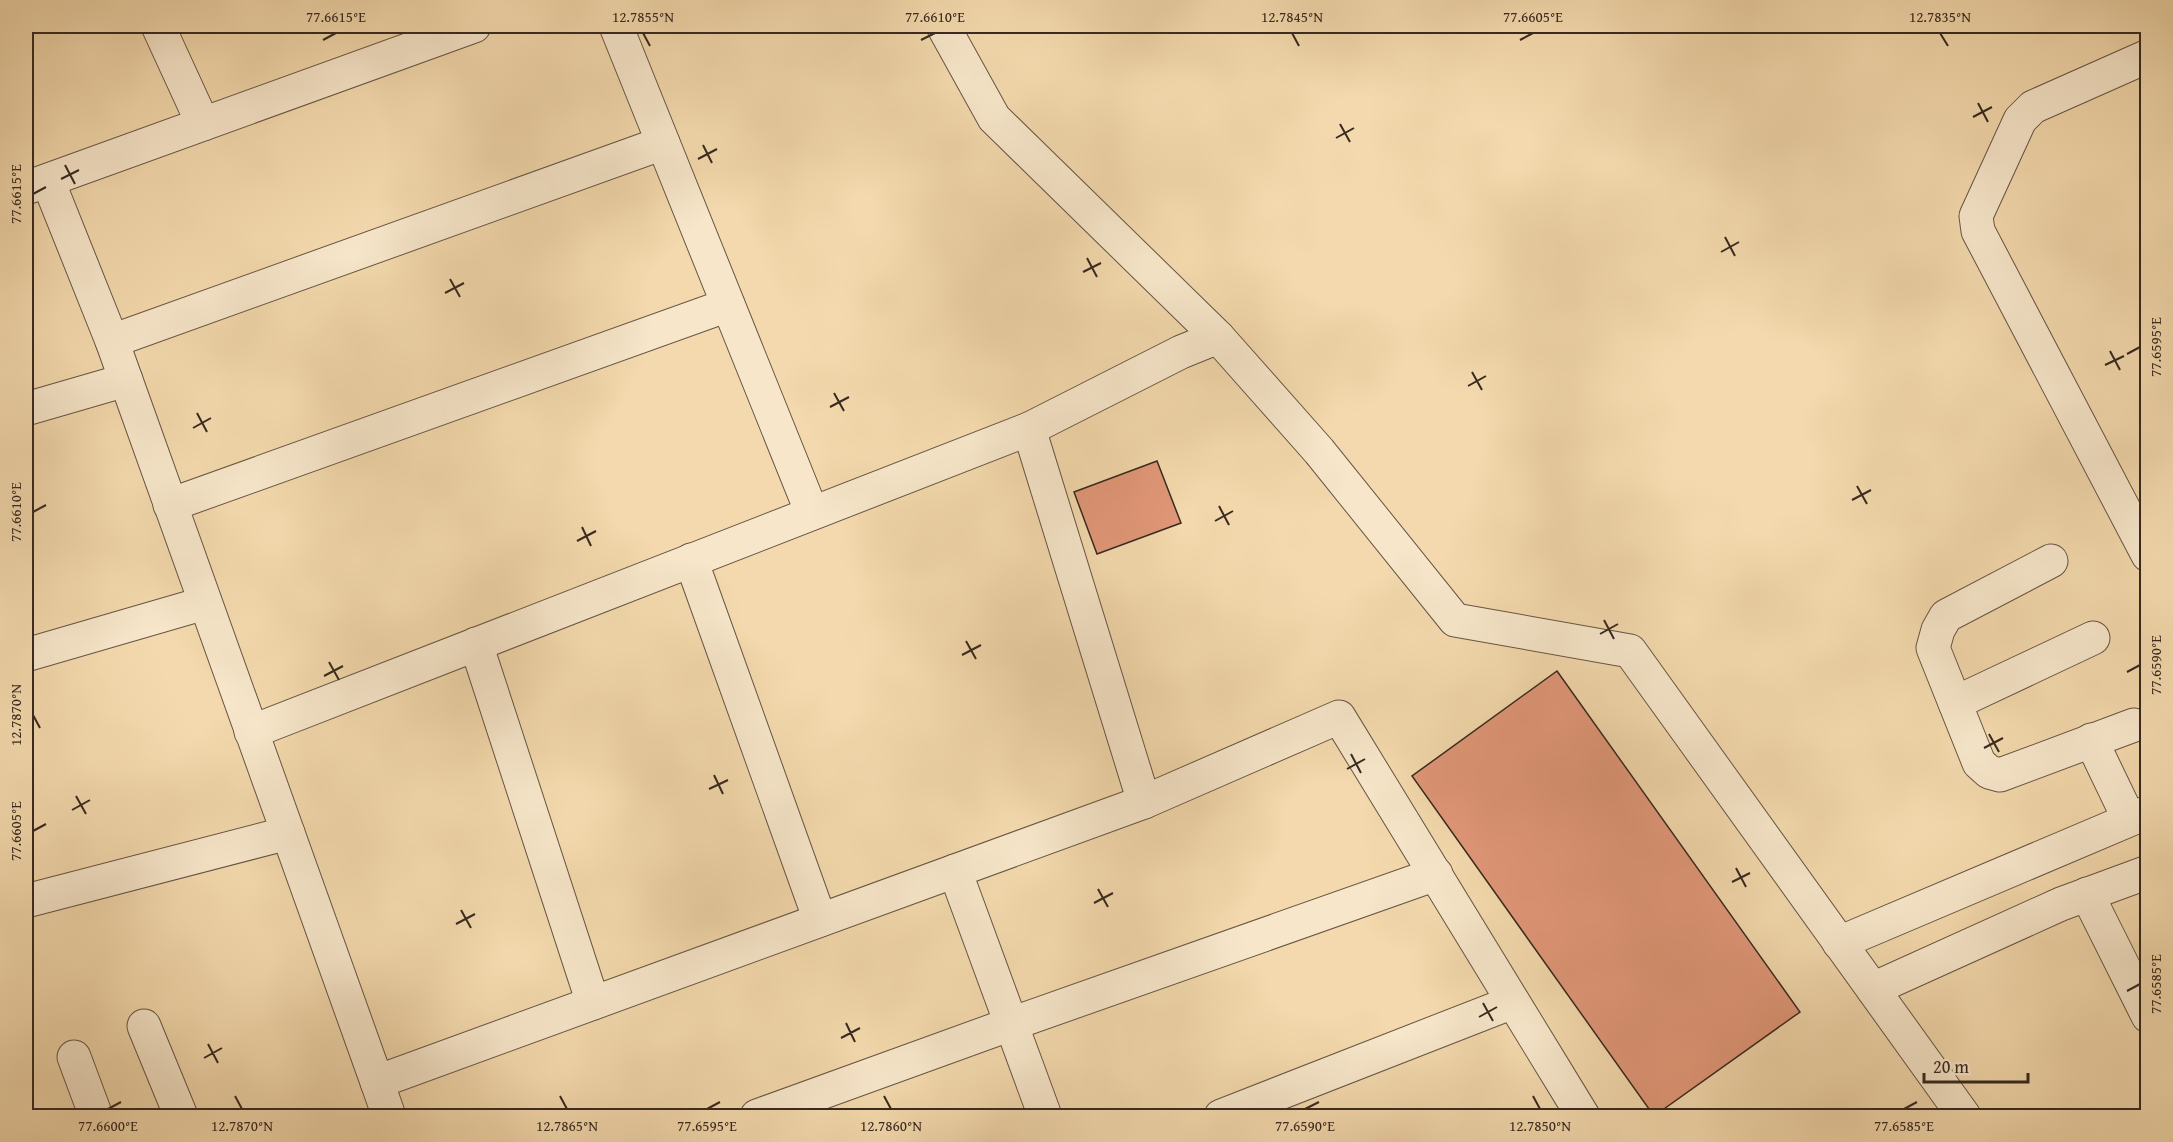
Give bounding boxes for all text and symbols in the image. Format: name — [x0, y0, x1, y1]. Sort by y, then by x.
text: 77.6615°E — [306, 6, 366, 27]
text: 12.7855°N — [612, 6, 674, 27]
text: 77.6610°E — [905, 6, 965, 27]
text: 12.7845°N — [1261, 6, 1323, 27]
text: 77.6605°E — [1503, 6, 1563, 27]
text: 12.7835°N — [1909, 6, 1971, 27]
text: 77.6615°E — [5, 164, 26, 224]
text: 77.6595°E — [2145, 317, 2166, 377]
text: 77.6610°E — [5, 482, 26, 542]
text: 77.6590°E — [2145, 635, 2166, 695]
text: 12.7870°N — [5, 684, 26, 746]
text: 77.6605°E — [5, 801, 26, 861]
text: 77.6585°E — [2145, 954, 2166, 1014]
scale bar — [1924, 1046, 2028, 1084]
text: 20 m — [1933, 1053, 1969, 1080]
text: 77.6600°E — [78, 1115, 138, 1136]
text: 12.7870°N — [211, 1115, 273, 1136]
text: 12.7865°N — [536, 1115, 598, 1136]
text: 77.6595°E — [677, 1115, 737, 1136]
text: 12.7860°N — [860, 1115, 922, 1136]
text: 77.6590°E — [1275, 1115, 1335, 1136]
text: 12.7850°N — [1509, 1115, 1571, 1136]
text: 77.6585°E — [1874, 1115, 1934, 1136]

